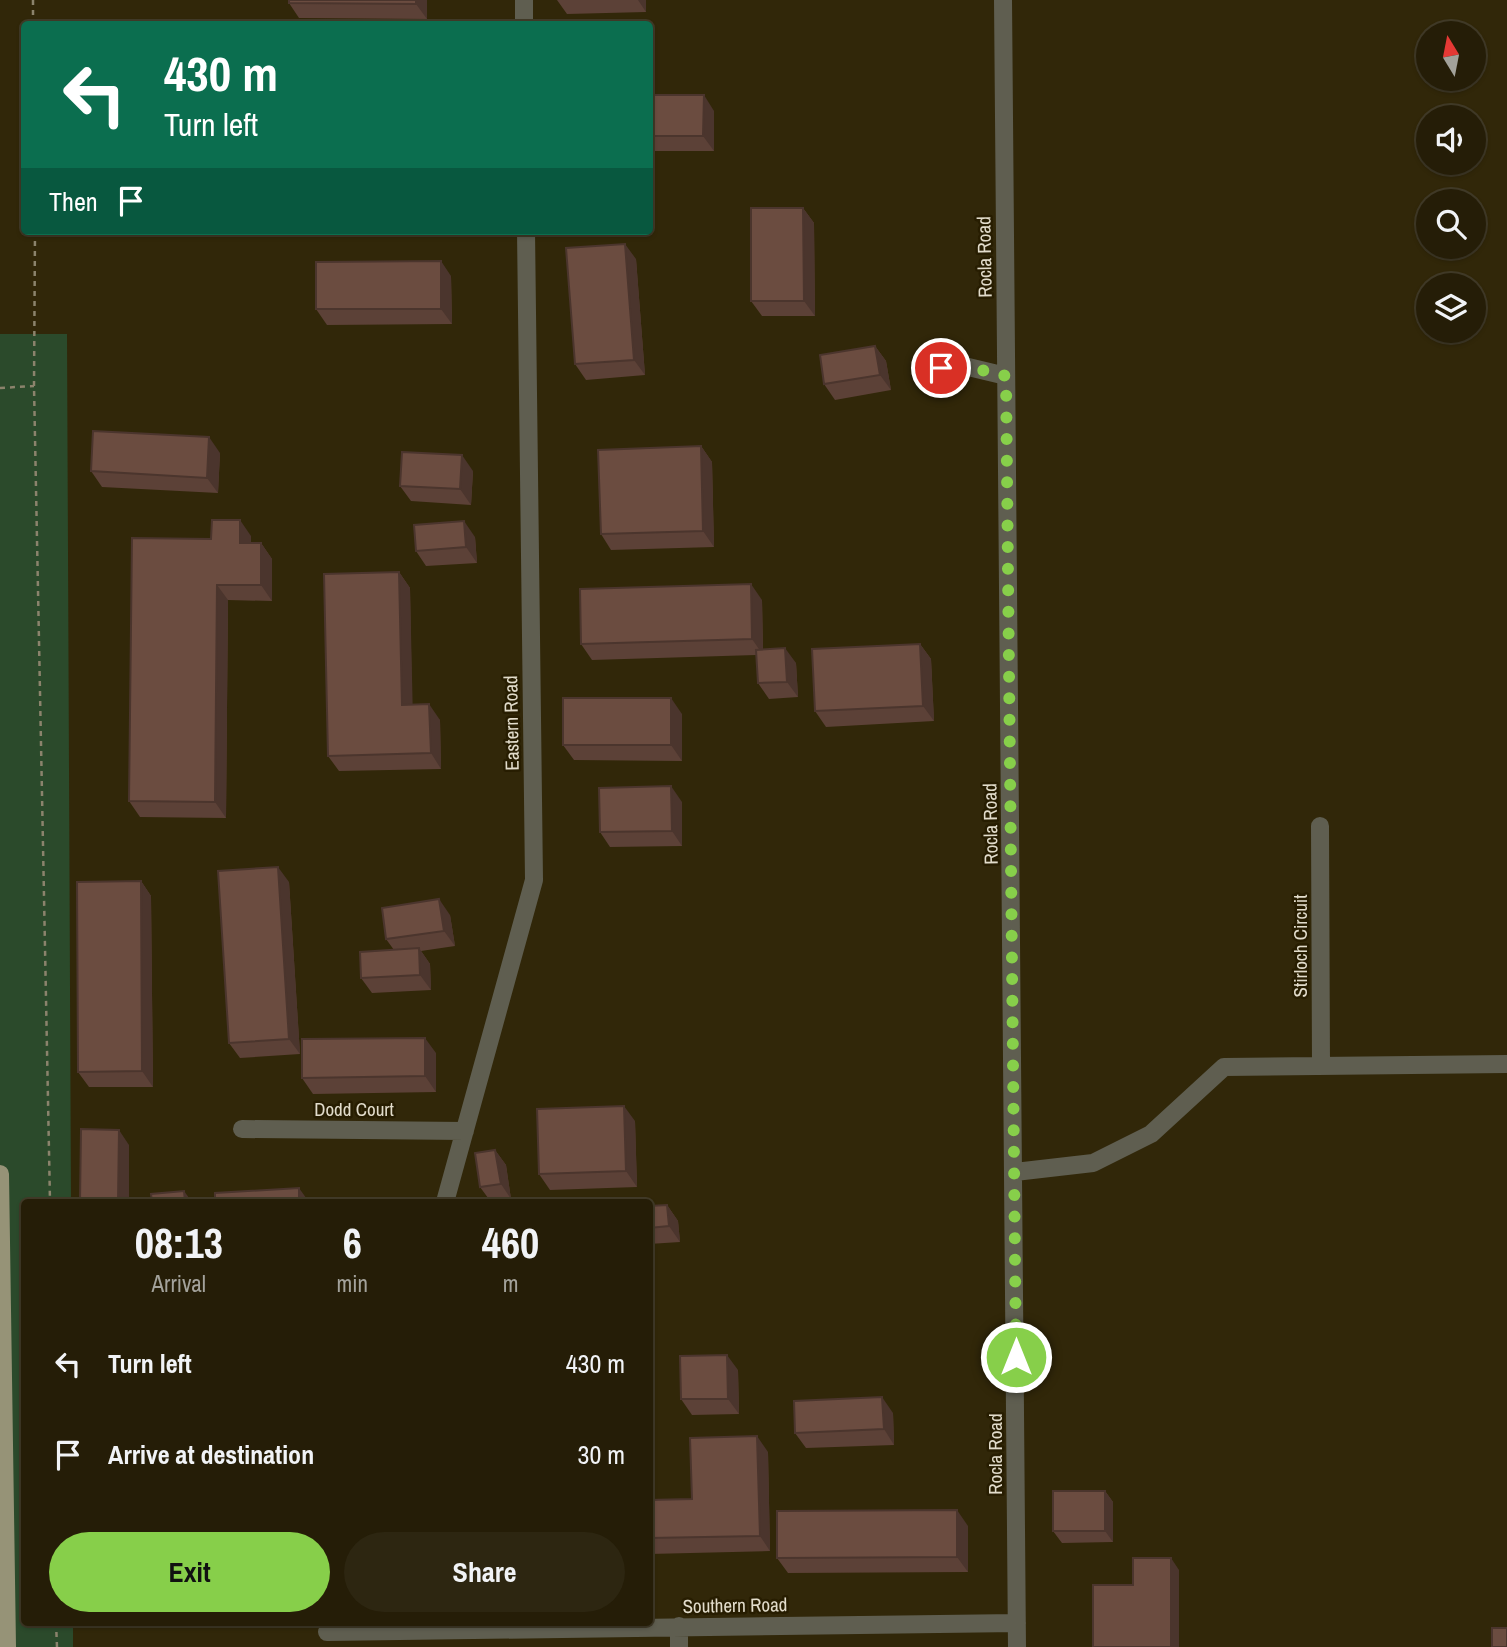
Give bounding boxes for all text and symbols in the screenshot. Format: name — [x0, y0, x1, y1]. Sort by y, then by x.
north arrow — [1416, 21, 1486, 91]
map controls — [1416, 21, 1486, 343]
text: 430 m — [164, 40, 278, 106]
icon: left — [49, 49, 140, 140]
text: Turn left — [164, 103, 258, 146]
button: sound — [1416, 105, 1486, 175]
icon: arrive — [112, 182, 150, 220]
text: Then — [49, 184, 98, 219]
button: search — [1416, 189, 1486, 259]
street label: Rocla Road — [970, 216, 998, 298]
button: layers — [1416, 273, 1486, 343]
pin — [911, 338, 971, 398]
icon: arrive — [922, 349, 960, 387]
street label: Eastern Road — [497, 675, 525, 771]
street label: Rocla Road — [976, 783, 1004, 865]
street label: Stirloch Circuit — [1287, 894, 1313, 998]
street label: Dodd Court — [314, 1096, 394, 1122]
text: 08:13 — [135, 1215, 223, 1271]
text: 6 — [343, 1215, 362, 1271]
text: 460 — [482, 1215, 539, 1271]
text: Arrival — [152, 1268, 206, 1299]
text: min — [337, 1268, 368, 1299]
text: m — [503, 1268, 518, 1299]
position arrow — [979, 1320, 1053, 1394]
icon: left — [49, 1345, 87, 1383]
text: Turn left — [108, 1346, 192, 1381]
text: 430 m — [566, 1346, 625, 1381]
street label: Rocla Road — [982, 1413, 1008, 1495]
icon: arrive — [49, 1436, 87, 1474]
text: Arrive at destination — [108, 1437, 314, 1472]
text: 30 m — [578, 1437, 625, 1472]
button: Exit — [49, 1532, 330, 1612]
button: Share — [344, 1532, 625, 1612]
street label: Southern Road — [682, 1591, 788, 1619]

